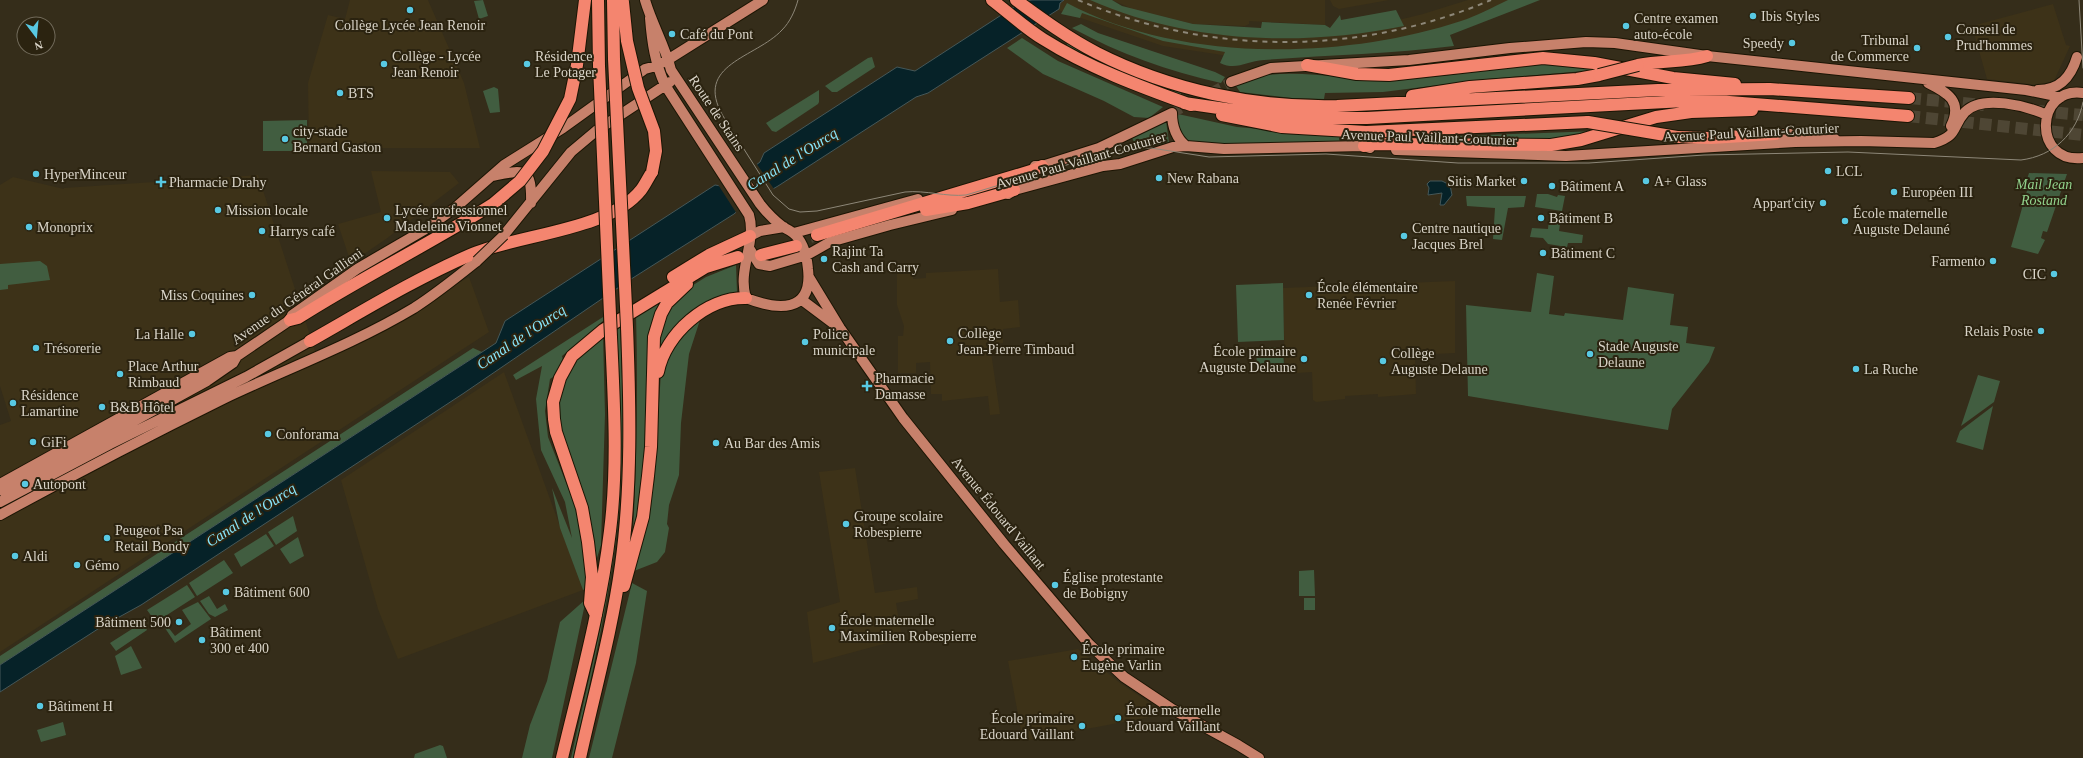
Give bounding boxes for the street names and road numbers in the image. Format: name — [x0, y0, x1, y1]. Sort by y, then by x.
street label: Route de Stains — [686, 73, 747, 154]
street label: Avenue Paul Vaillant-Couturier — [1663, 120, 1840, 145]
street label: Avenue Paul Vaillant-Couturier — [1341, 127, 1518, 148]
street label: Avenue Paul Vaillant-Couturier — [994, 129, 1168, 192]
street label: Avenue du Général Gallieni — [229, 245, 366, 347]
street label: Avenue Édouard Vaillant — [949, 453, 1049, 573]

